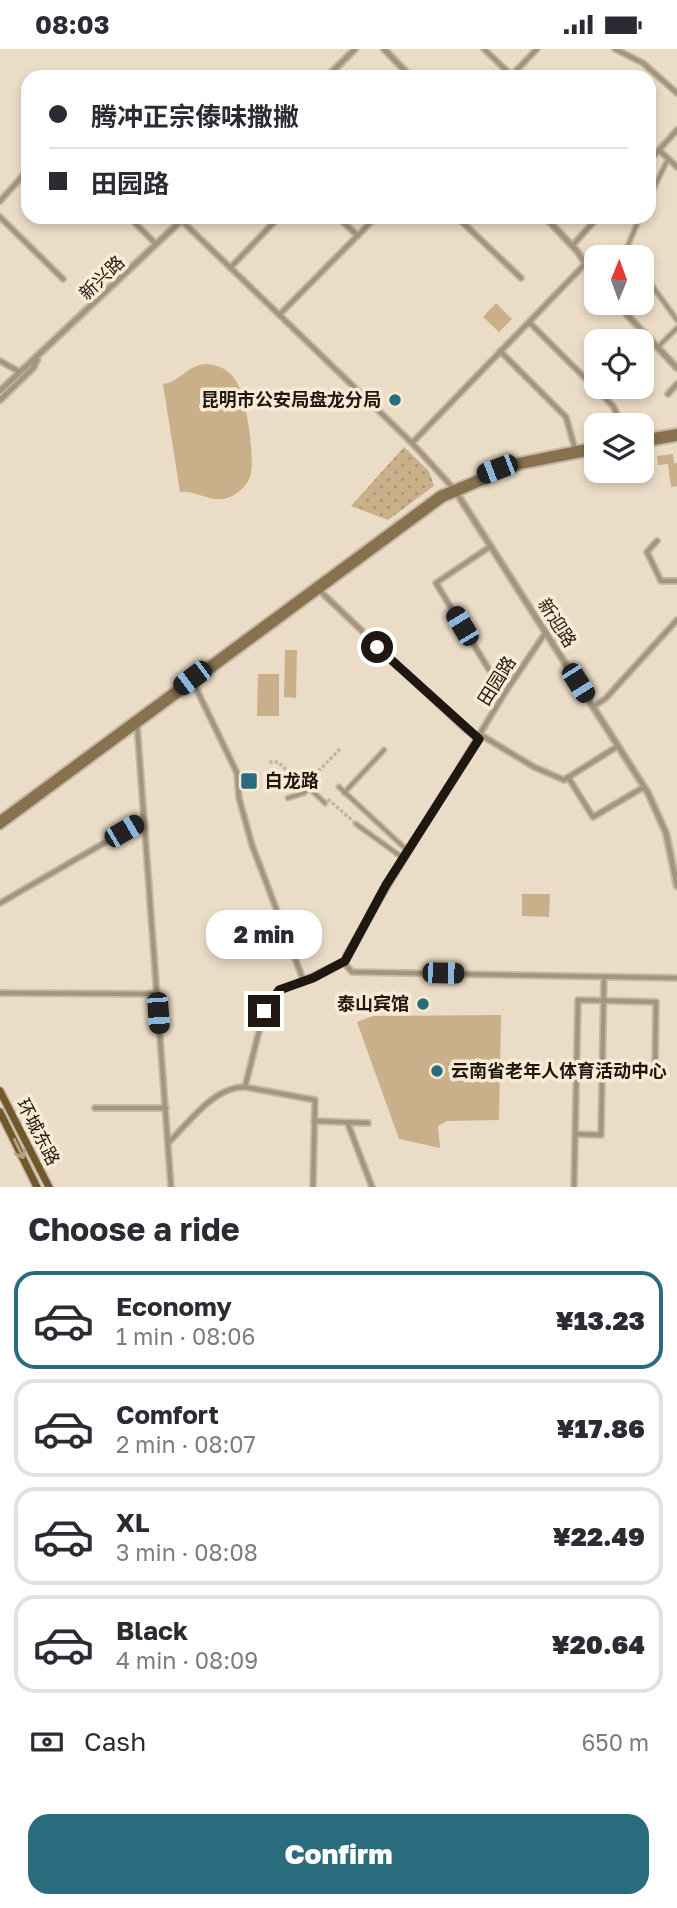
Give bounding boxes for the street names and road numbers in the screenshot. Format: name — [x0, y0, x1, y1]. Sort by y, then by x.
street label: 新兴路 — [74, 251, 128, 304]
street label: 新迎路 — [534, 594, 582, 651]
street label: 田园路 — [473, 652, 520, 709]
street label: 环城东路 — [13, 1094, 65, 1169]

